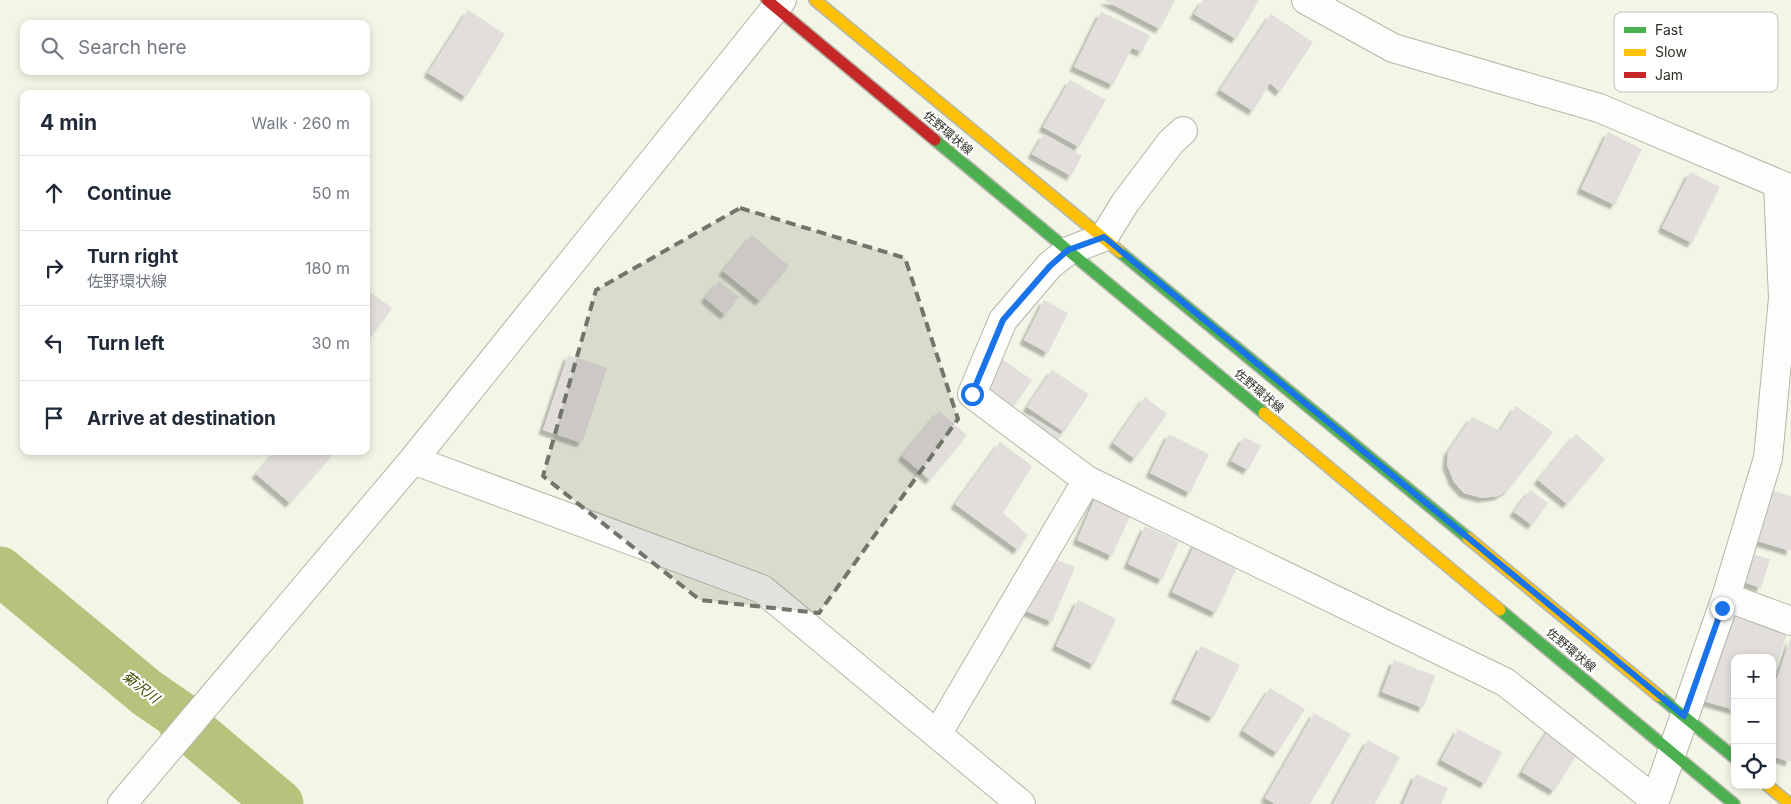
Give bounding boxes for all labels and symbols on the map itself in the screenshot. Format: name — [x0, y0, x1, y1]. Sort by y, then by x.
legend — [1614, 12, 1778, 92]
text: Fast — [1655, 21, 1683, 38]
text: Slow — [1655, 43, 1687, 60]
text: Jam — [1655, 66, 1683, 83]
street label: 佐野環状線 — [921, 108, 976, 158]
street label: 佐野環状線 — [1232, 366, 1287, 416]
route start — [961, 383, 984, 406]
route end — [1711, 597, 1734, 620]
street label: 佐野環状線 — [1544, 625, 1599, 675]
water label: 菊沢川 — [120, 667, 165, 707]

